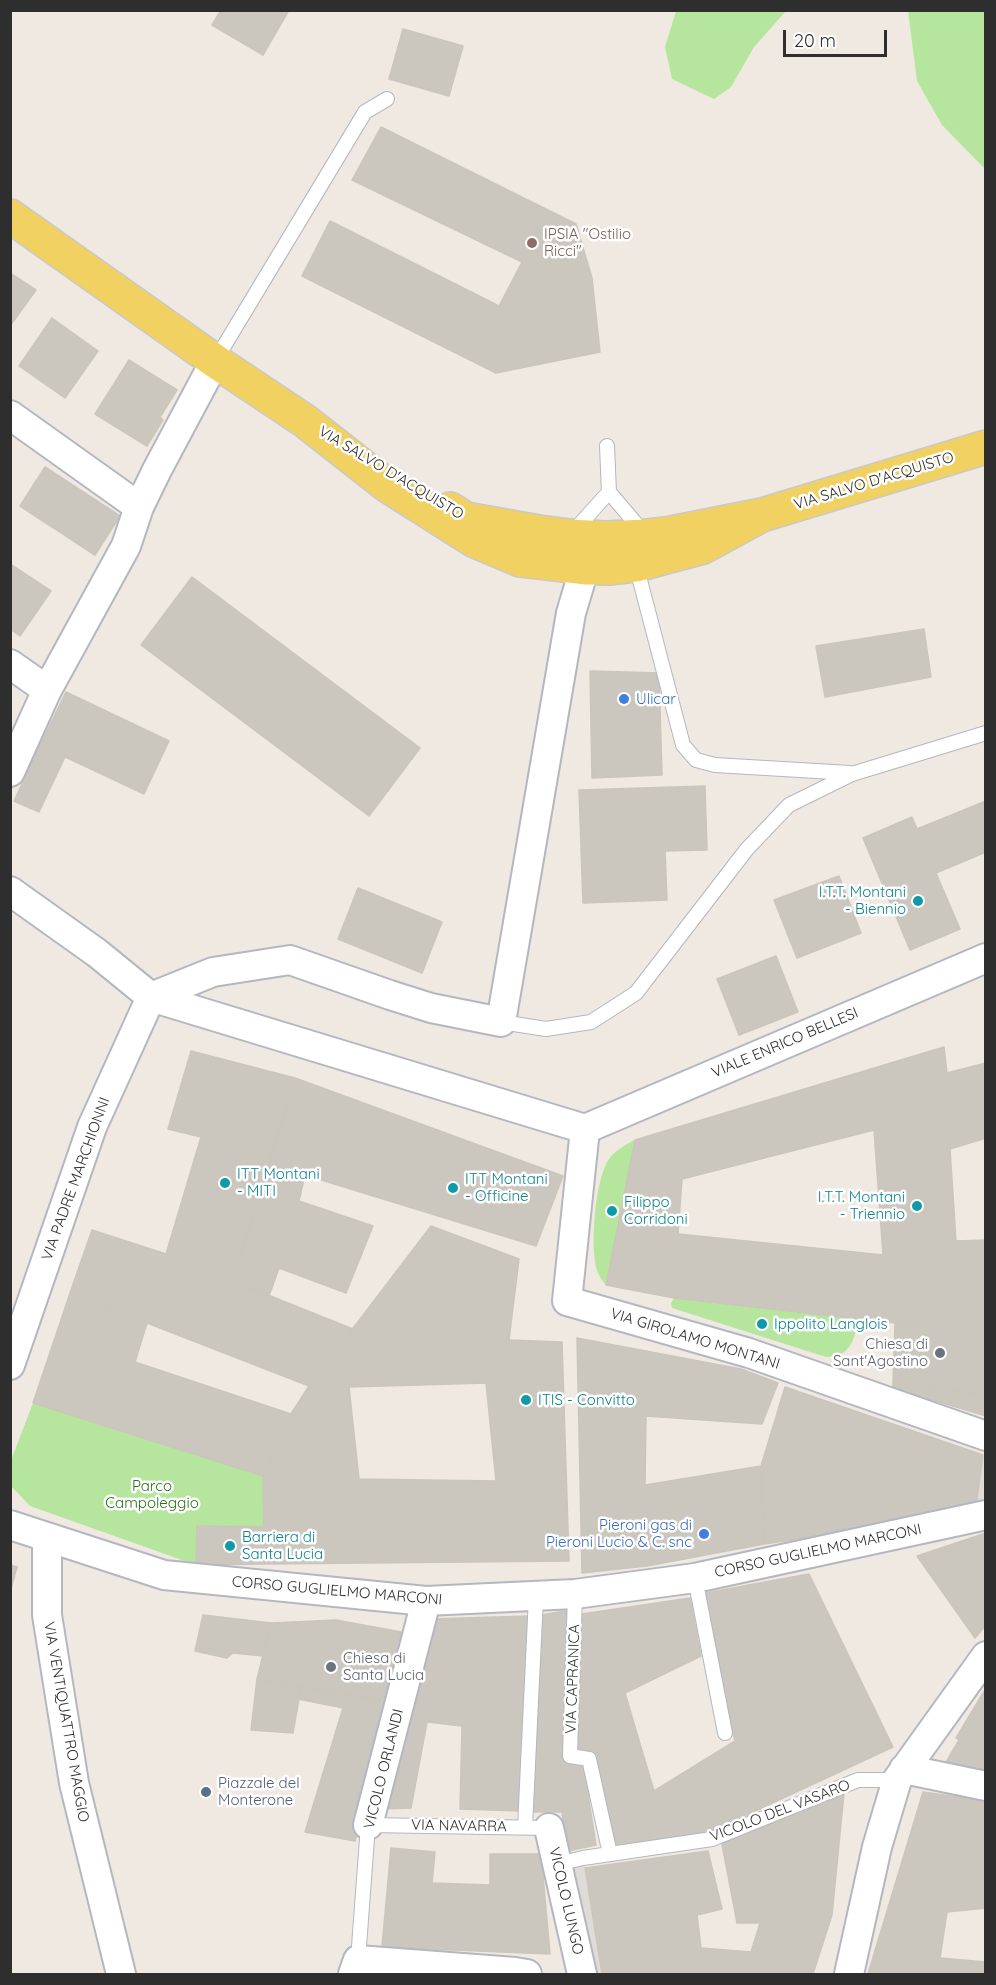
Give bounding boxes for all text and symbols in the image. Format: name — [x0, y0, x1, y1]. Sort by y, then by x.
scale bar — [786, 18, 890, 56]
text: 20 m — [794, 29, 836, 52]
place label: IPSIA "Ostilio Ricci" — [544, 225, 631, 260]
marker: IPSIA "Ostilio Ricci" — [525, 236, 539, 250]
street label: VIA SALVO D'ACQUISTO — [315, 423, 467, 523]
street label: VIA SALVO D'ACQUISTO — [792, 448, 956, 514]
place label: Ulicar — [636, 690, 676, 708]
marker: Ulicar — [617, 692, 631, 706]
place label: I.T.T. Montani - Biennio — [819, 883, 906, 918]
marker: I.T.T. Montani - Biennio — [911, 894, 925, 908]
street label: VIALE ENRICO BELLESI — [709, 1004, 861, 1082]
street label: VIA PADRE MARCHIONNI — [38, 1095, 114, 1263]
place label: ITT Montani - MITI — [237, 1165, 320, 1200]
place label: ITT Montani - Officine — [465, 1170, 548, 1205]
marker: ITT Montani - MITI — [218, 1176, 232, 1190]
marker: ITT Montani - Officine — [446, 1181, 460, 1195]
place label: I.T.T. Montani - Triennio — [818, 1188, 905, 1223]
place label: Filippo Corridoni — [624, 1193, 688, 1228]
marker: I.T.T. Montani - Triennio — [910, 1199, 924, 1213]
marker: Filippo Corridoni — [605, 1204, 619, 1218]
street label: VIA GIROLAMO MONTANI — [608, 1305, 782, 1373]
place label: Ippolito Langlois — [774, 1315, 888, 1333]
marker: Ippolito Langlois — [755, 1317, 769, 1331]
place label: Chiesa di Sant'Agostino — [833, 1335, 928, 1370]
marker: Chiesa di Sant'Agostino — [933, 1346, 947, 1360]
place label: ITIS - Convitto — [538, 1391, 635, 1409]
marker: ITIS - Convitto — [519, 1393, 533, 1407]
park label: Parco Campoleggio — [105, 1477, 199, 1512]
place label: Pieroni gas di Pieroni Lucio & C. snc — [546, 1516, 692, 1551]
street label: CORSO GUGLIELMO MARCONI — [713, 1520, 923, 1582]
marker: Pieroni gas di Pieroni Lucio & C. snc — [697, 1527, 711, 1541]
place label: Barriera di Santa Lucia — [242, 1528, 323, 1563]
marker: Barriera di Santa Lucia — [223, 1539, 237, 1553]
street label: CORSO GUGLIELMO MARCONI — [231, 1573, 443, 1609]
street label: VIA VENTIQUATTRO MAGGIO — [40, 1620, 92, 1824]
street label: VIA CAPRANICA — [562, 1624, 584, 1734]
place label: Chiesa di Santa Lucia — [343, 1649, 424, 1684]
marker: Chiesa di Santa Lucia — [324, 1660, 338, 1674]
street label: VICOLO ORLANDI — [360, 1707, 408, 1831]
place label: Piazzale del Monterone — [218, 1774, 300, 1809]
street label: VICOLO DEL VASARO — [707, 1776, 853, 1846]
marker: Piazzale del Monterone — [199, 1785, 213, 1799]
street label: VIA NAVARRA — [411, 1816, 507, 1836]
street label: VICOLO LUNGO — [545, 1846, 587, 1956]

